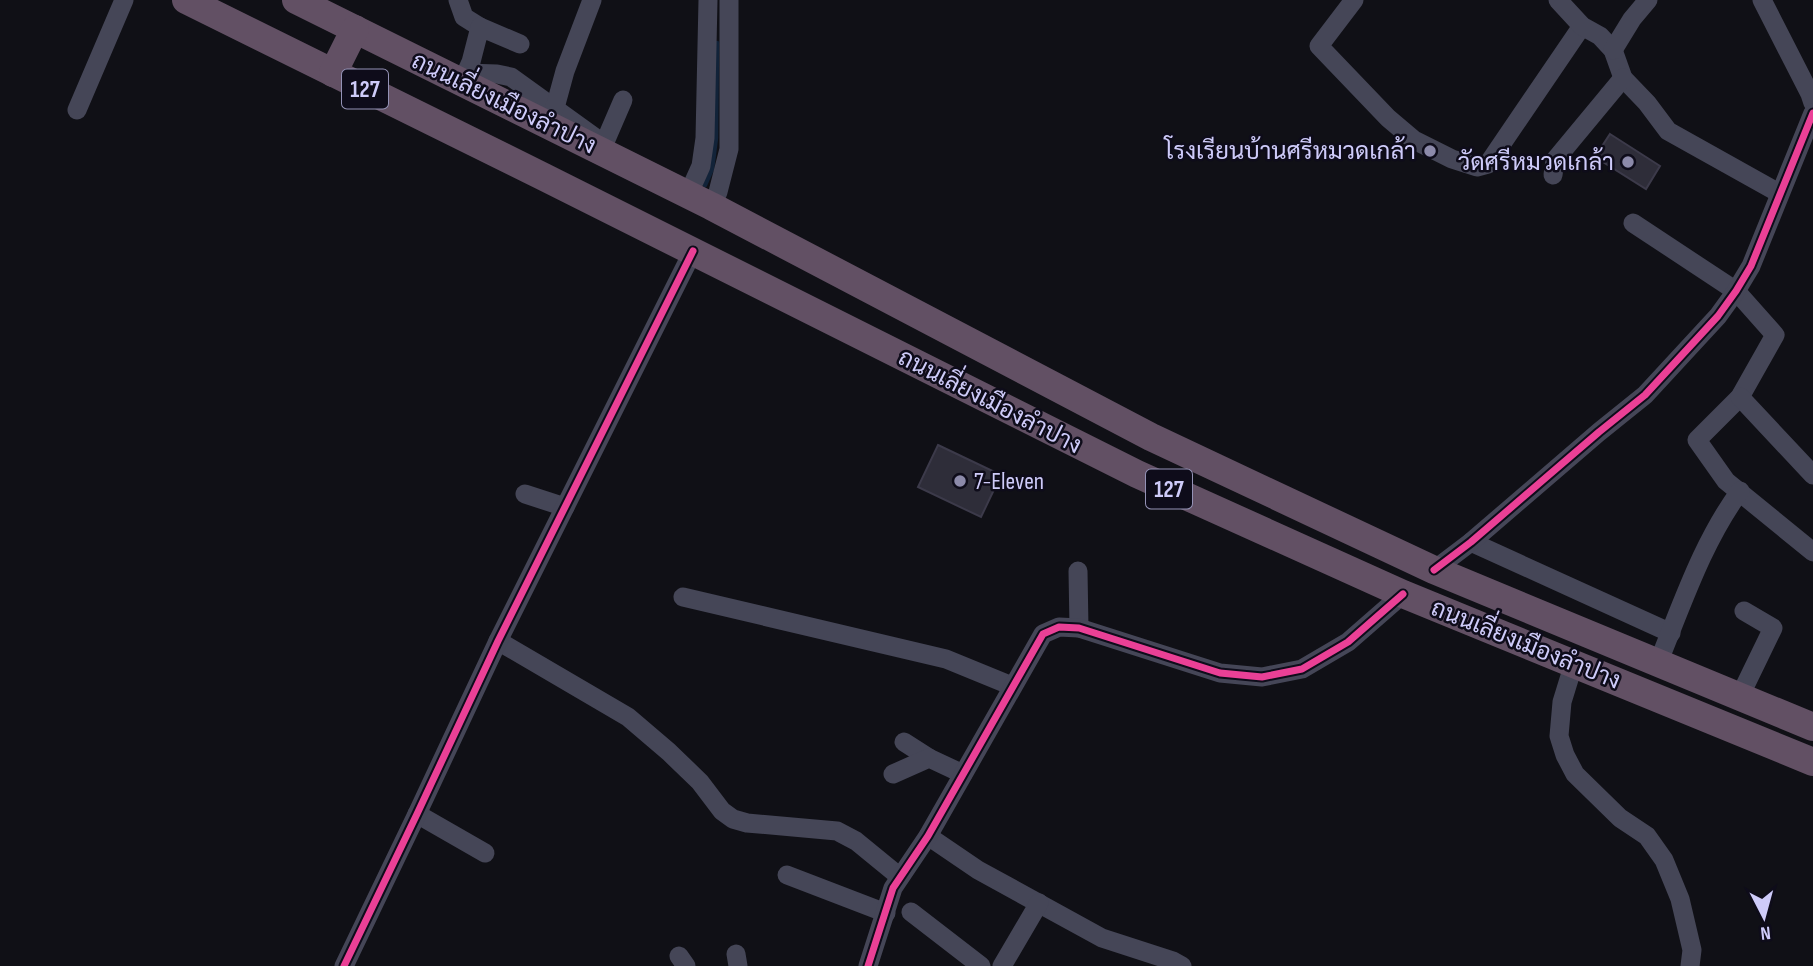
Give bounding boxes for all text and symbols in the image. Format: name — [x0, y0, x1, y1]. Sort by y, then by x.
street label: ถนนเลี่ยงเมืองลำปาง — [407, 40, 604, 161]
road number: 127 — [342, 69, 388, 108]
place label: โรงเรียนบ้านศรีหมวดเกล้า — [1163, 135, 1416, 166]
marker: โรงเรียนบ้านศรีหมวดเกล้า — [1422, 143, 1438, 159]
place label: วัดศรีหมวดเกล้า — [1458, 147, 1614, 177]
marker: วัดศรีหมวดเกล้า — [1620, 154, 1636, 170]
street label: ถนนเลี่ยงเมืองลำปาง — [893, 337, 1089, 460]
place label: 7-Eleven — [974, 467, 1044, 496]
road number: 127 — [1146, 470, 1192, 509]
marker: 7-Eleven — [952, 473, 968, 489]
street label: ถนนเลี่ยงเมืองลำปาง — [1427, 587, 1627, 696]
north arrow — [1729, 882, 1799, 952]
text: N — [1759, 920, 1772, 944]

